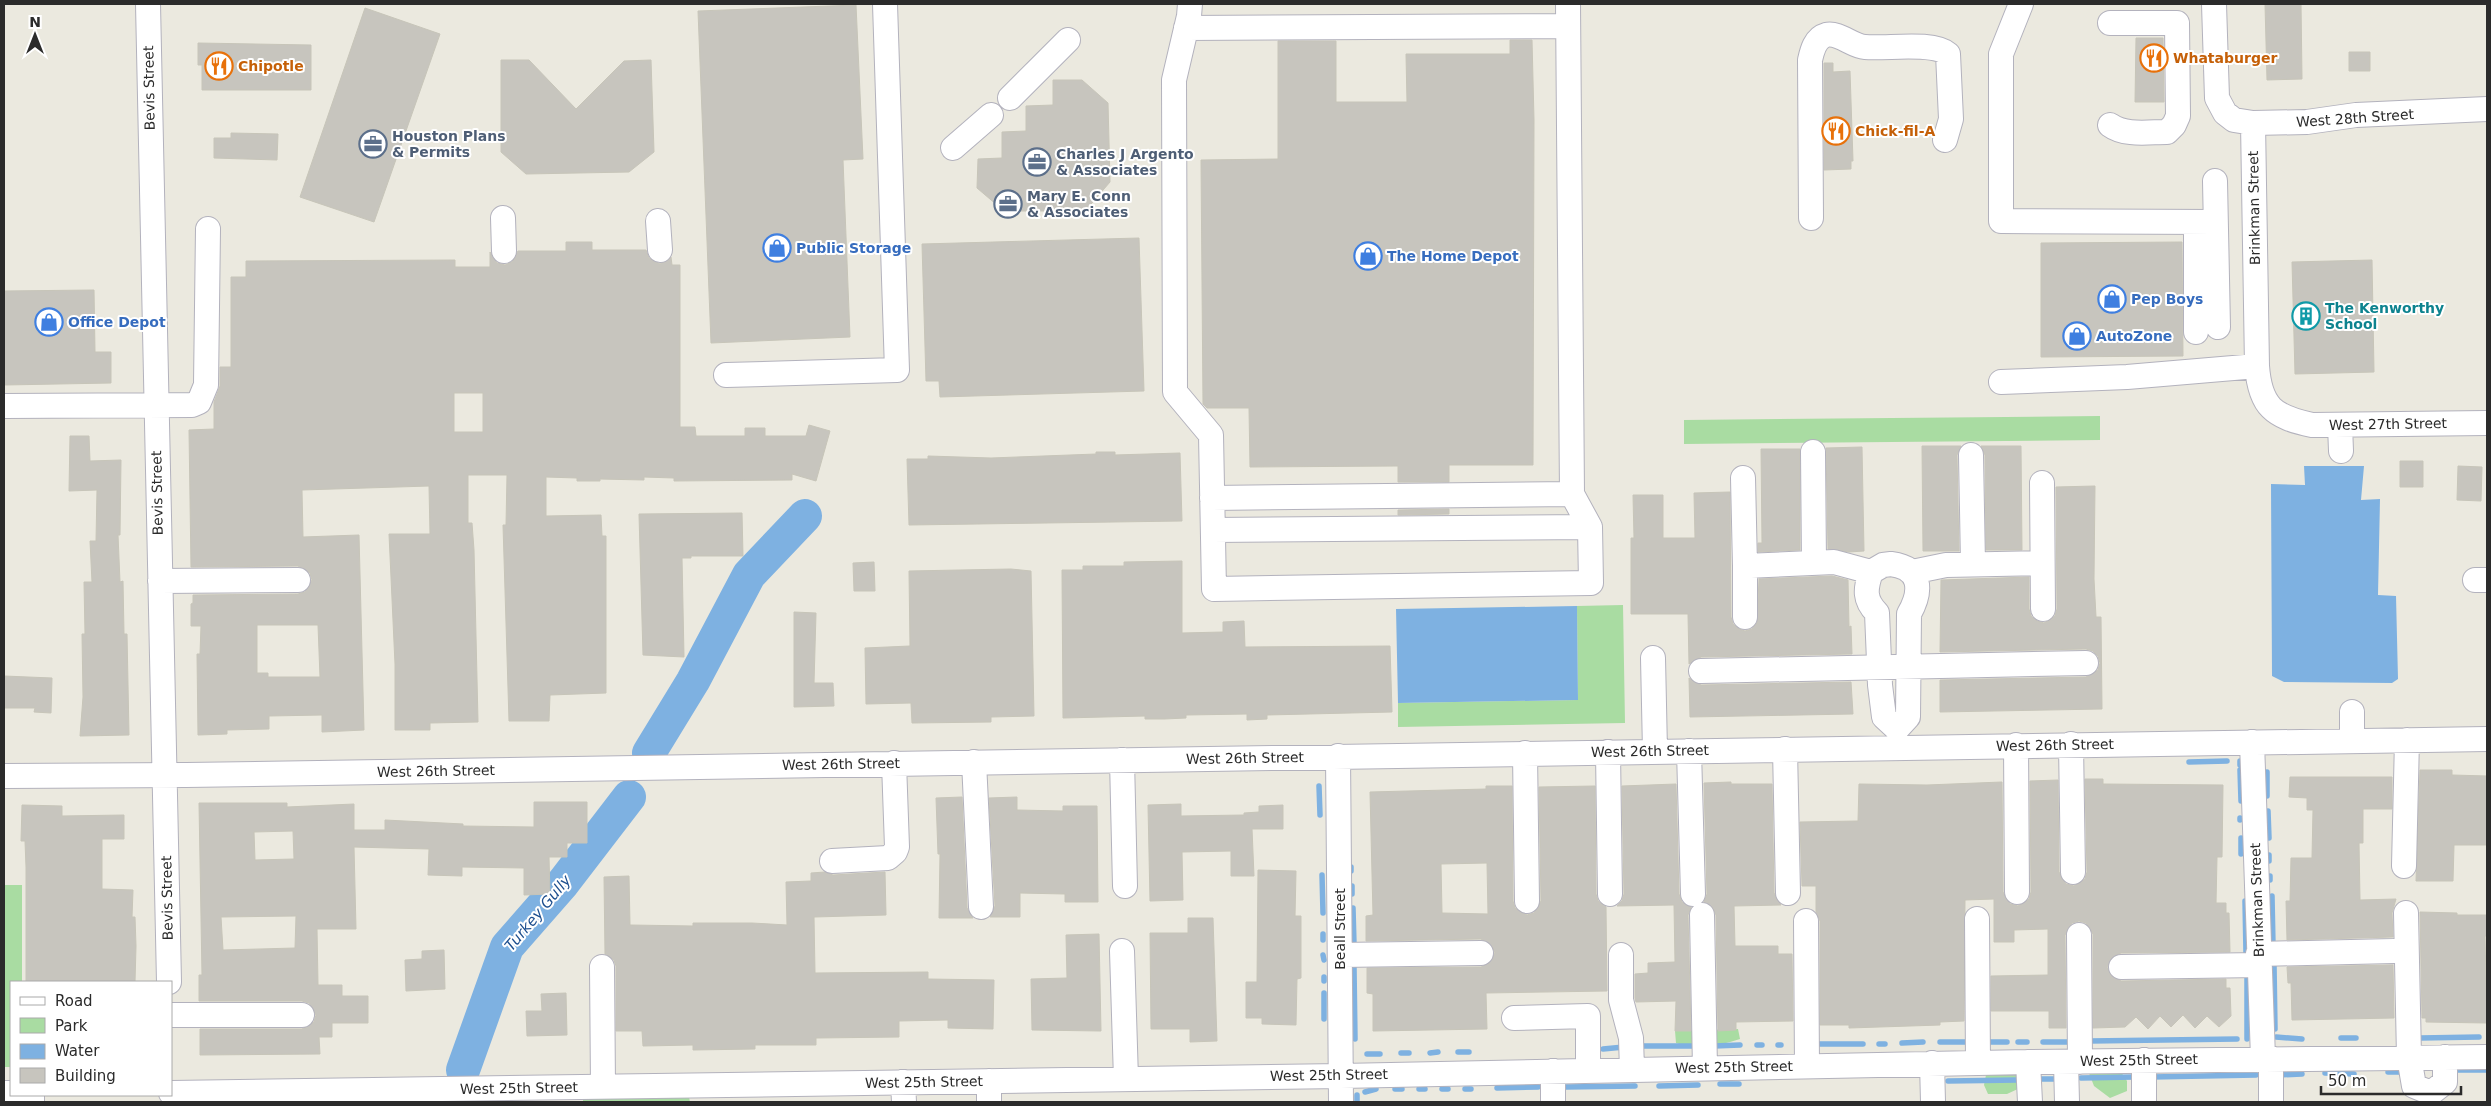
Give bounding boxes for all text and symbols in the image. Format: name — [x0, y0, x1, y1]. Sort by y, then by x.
north arrow — [10, 10, 60, 60]
text: N — [29, 14, 41, 30]
restaurant icon: Whataburger — [2139, 43, 2169, 73]
street label: Bevis Street — [140, 45, 158, 130]
place label: Whataburger — [2173, 50, 2277, 66]
restaurant icon: Chipotle — [204, 51, 234, 81]
place label: Chipotle — [238, 58, 304, 74]
street label: West 28th Street — [2296, 106, 2415, 130]
restaurant icon: Chick-fil-A — [1821, 116, 1851, 146]
place label: Chick-fil-A — [1855, 123, 1935, 139]
place label: Houston Plans & Permits — [392, 128, 506, 160]
office icon: Houston Plans & Permits — [358, 129, 388, 159]
place label: Charles J Argento & Associates — [1056, 146, 1194, 178]
office icon: Charles J Argento & Associates — [1022, 147, 1052, 177]
street label: Brinkman Street — [2245, 150, 2263, 265]
place label: Mary E. Conn & Associates — [1027, 188, 1131, 220]
office icon: Mary E. Conn & Associates — [993, 189, 1023, 219]
shop icon: Public Storage — [762, 233, 792, 263]
place label: Public Storage — [796, 240, 911, 256]
shop icon: The Home Depot — [1353, 241, 1383, 271]
place label: The Home Depot — [1387, 248, 1519, 264]
shop icon: Pep Boys — [2097, 284, 2127, 314]
place label: Pep Boys — [2131, 291, 2203, 307]
place label: The Kenworthy School — [2325, 300, 2444, 332]
building icon: The Kenworthy School — [2291, 301, 2321, 331]
shop icon: Office Depot — [34, 307, 64, 337]
place label: Office Depot — [68, 314, 166, 330]
shop icon: AutoZone — [2062, 321, 2092, 351]
place label: AutoZone — [2096, 328, 2172, 344]
street label: West 27th Street — [2329, 415, 2448, 433]
street label: Bevis Street — [148, 450, 166, 535]
street label: West 26th Street — [1996, 736, 2115, 754]
street label: West 26th Street — [1591, 742, 1710, 760]
street label: West 26th Street — [1186, 749, 1305, 767]
street label: West 26th Street — [782, 755, 901, 773]
street label: West 26th Street — [377, 762, 496, 780]
street label: Brinkman Street — [2247, 842, 2267, 957]
street label: Bevis Street — [158, 855, 176, 940]
water label: Turkey Gully — [501, 871, 576, 954]
street label: Beall Street — [1332, 888, 1348, 970]
legend — [10, 981, 172, 1096]
text: Road — [55, 992, 93, 1010]
text: Park — [55, 1017, 88, 1035]
text: Water — [55, 1042, 100, 1060]
street label: West 25th Street — [2080, 1051, 2199, 1069]
street label: West 25th Street — [1675, 1058, 1794, 1076]
scale bar — [2321, 1064, 2461, 1096]
street label: West 25th Street — [1270, 1066, 1389, 1084]
text: Building — [55, 1067, 116, 1085]
text: 50 m — [2328, 1072, 2366, 1090]
street label: West 25th Street — [865, 1073, 984, 1091]
street label: West 25th Street — [460, 1079, 579, 1097]

